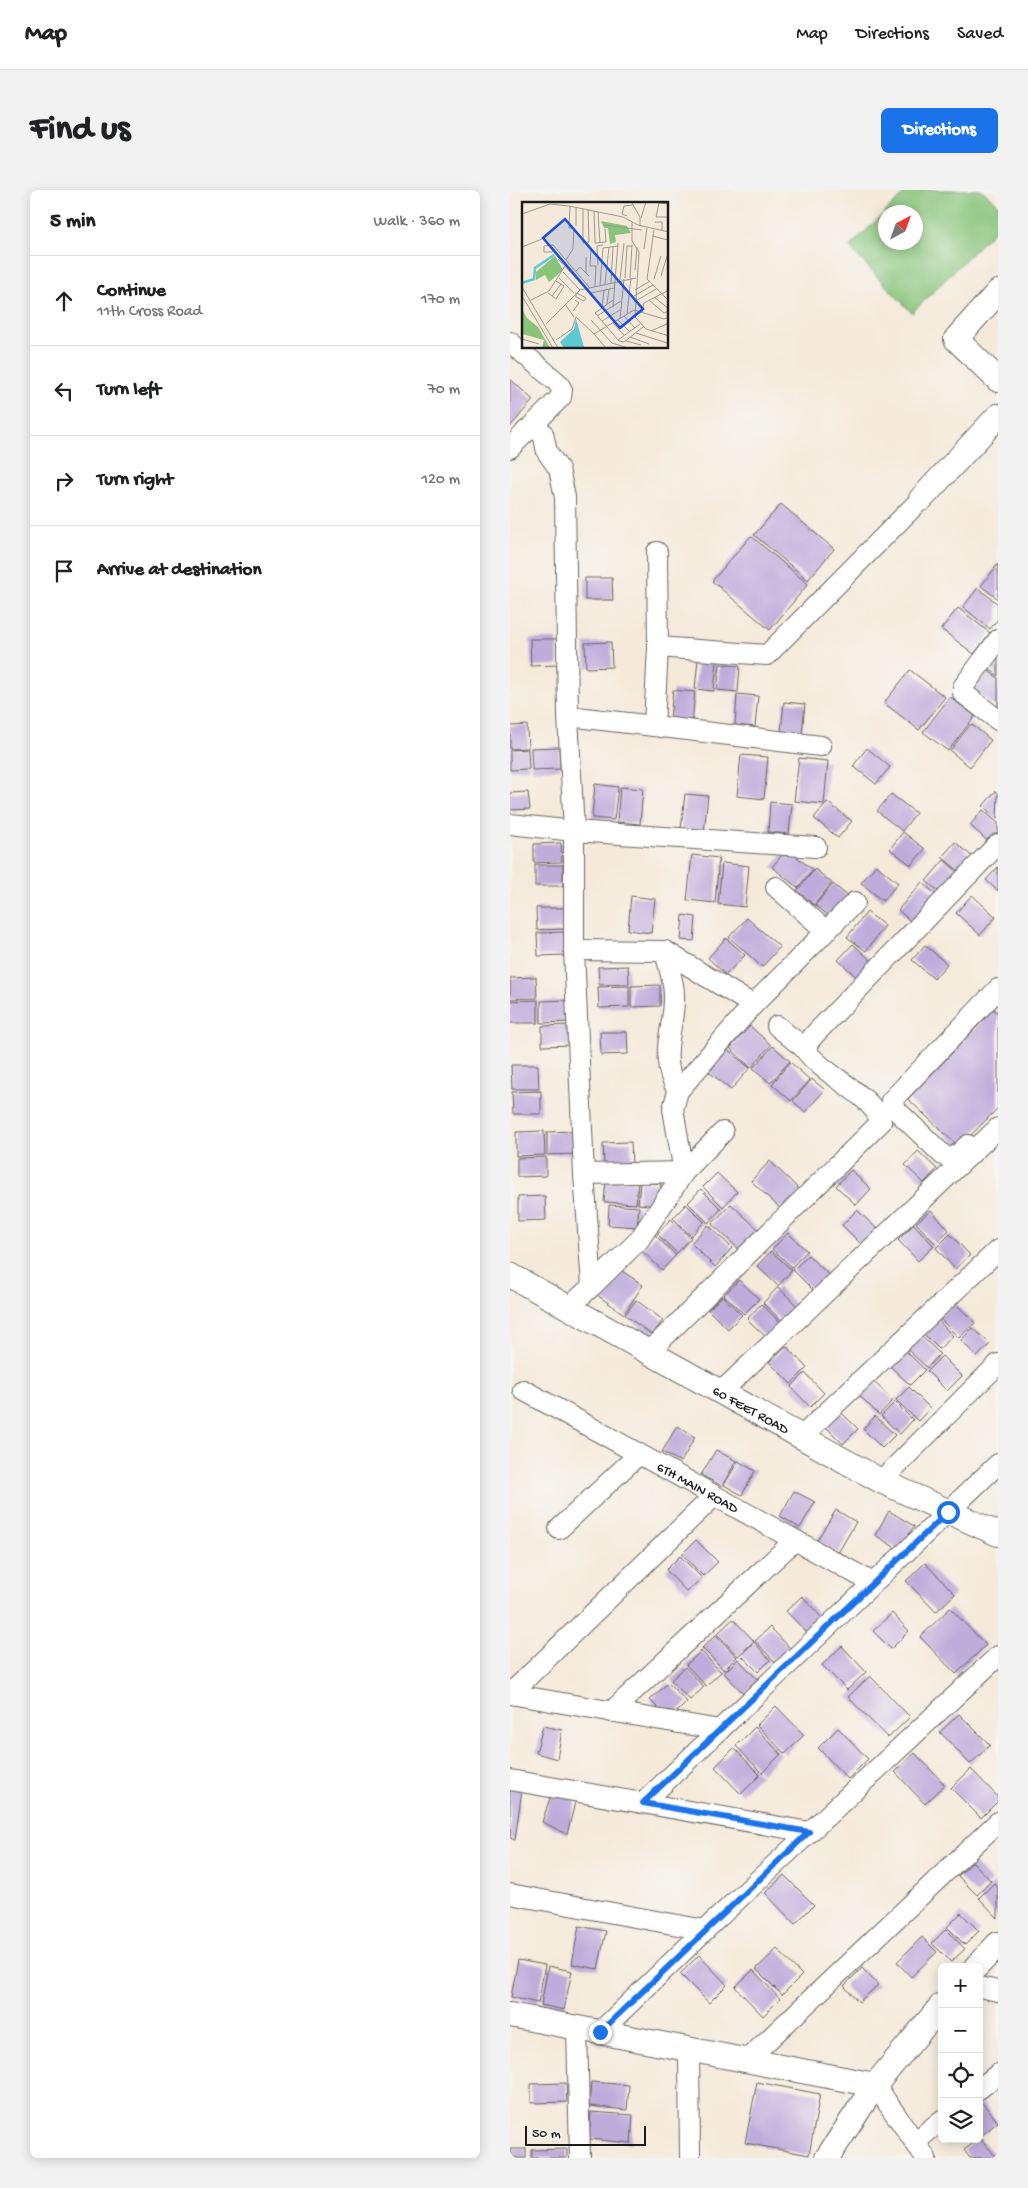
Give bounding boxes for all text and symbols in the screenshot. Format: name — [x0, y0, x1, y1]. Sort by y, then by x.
text: Map — [25, 20, 67, 49]
text: Map — [796, 24, 828, 45]
text: Directions — [856, 24, 929, 45]
text: Saved — [957, 24, 1003, 45]
button: Directions — [881, 108, 998, 153]
text: Find us — [30, 110, 130, 151]
inset map — [522, 202, 669, 349]
north arrow — [878, 205, 923, 250]
text: 5 min — [50, 210, 95, 235]
text: Walk · 360 m — [374, 213, 460, 232]
text: Continue — [97, 280, 166, 303]
icon: ahead — [50, 287, 78, 315]
text: 170 m — [421, 291, 460, 310]
text: 11th Cross Road — [97, 303, 202, 322]
icon: left — [50, 377, 78, 405]
text: Turn left — [97, 379, 161, 402]
text: 70 m — [427, 381, 460, 400]
icon: right — [50, 467, 78, 495]
text: Turn right — [97, 469, 173, 492]
text: 120 m — [421, 471, 460, 490]
icon: arrive — [50, 557, 78, 585]
text: Arrive at destination — [97, 559, 261, 582]
street label: 60 FEET ROAD — [709, 1383, 792, 1440]
street label: 6TH MAIN ROAD — [653, 1459, 742, 1519]
route start — [937, 1501, 960, 1524]
map controls — [938, 1963, 983, 2143]
button: + — [938, 1963, 983, 2008]
button: − — [938, 2008, 983, 2053]
route end — [589, 2021, 612, 2044]
button: locate — [938, 2053, 983, 2098]
button: layers — [938, 2098, 983, 2143]
scale bar — [525, 2123, 646, 2146]
text: 50 m — [532, 2126, 561, 2143]

